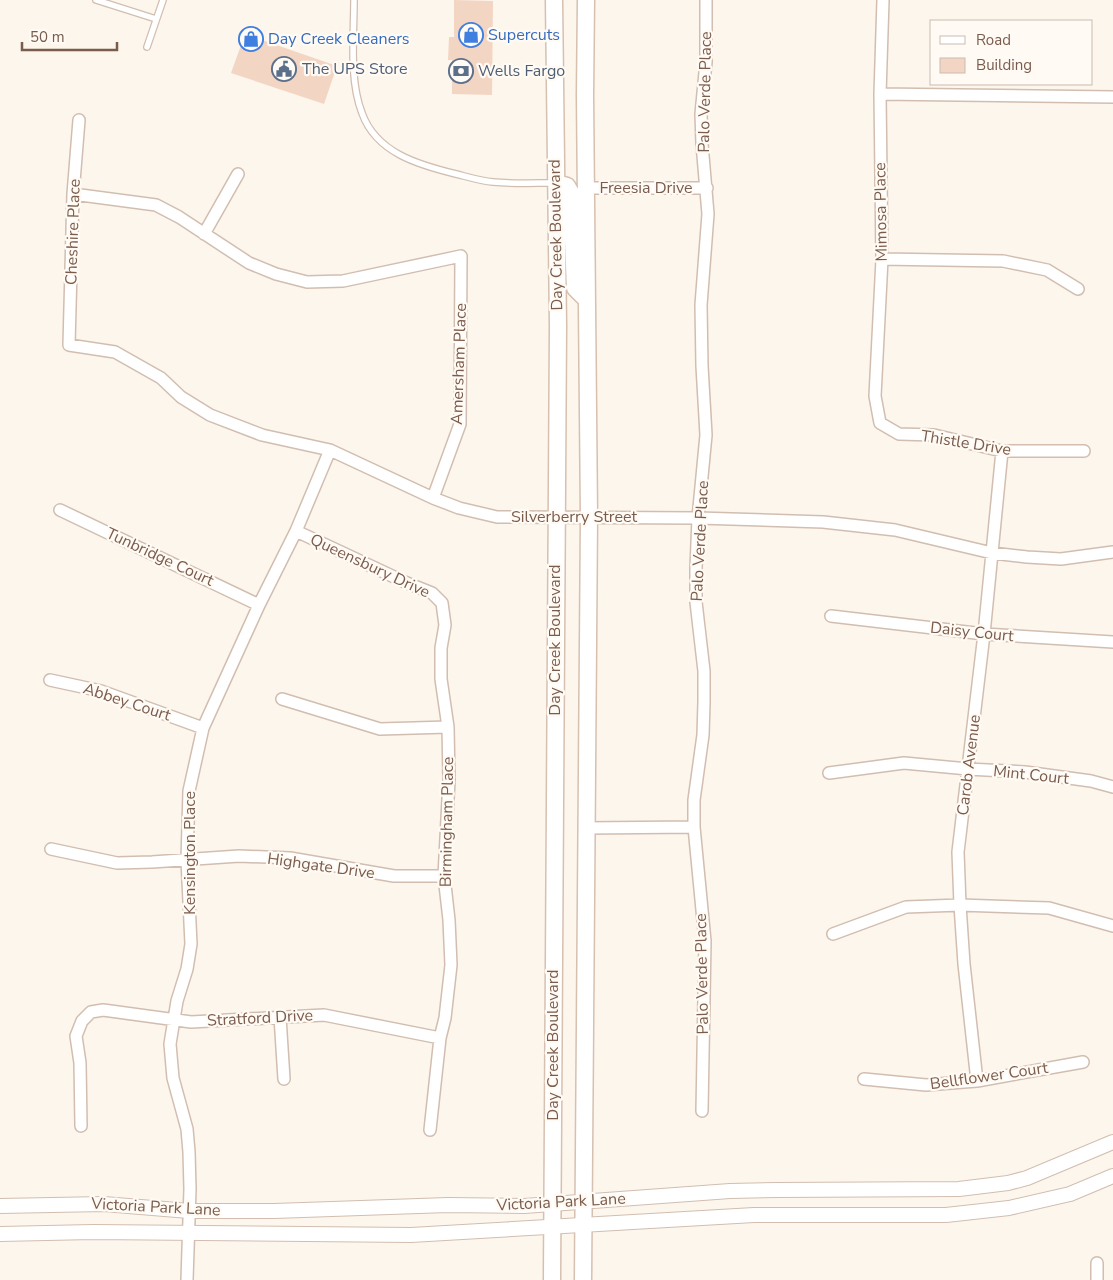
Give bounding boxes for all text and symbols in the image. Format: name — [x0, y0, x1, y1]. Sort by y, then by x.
scale bar — [22, 20, 118, 52]
legend — [930, 20, 1093, 85]
shop icon: Supercuts — [458, 22, 484, 48]
place label: Supercuts — [488, 24, 560, 46]
shop icon: Day Creek Cleaners — [238, 26, 264, 52]
text: 50 m — [30, 27, 65, 47]
place label: Day Creek Cleaners — [268, 28, 410, 50]
text: Road — [976, 30, 1011, 50]
street label: Palo Verde Place — [693, 31, 717, 153]
text: Building — [976, 55, 1032, 75]
public building icon: The UPS Store — [271, 56, 297, 82]
place label: The UPS Store — [302, 58, 407, 80]
bank icon: Wells Fargo — [448, 58, 474, 84]
place label: Wells Fargo — [478, 60, 565, 82]
street label: Day Creek Boulevard — [544, 159, 568, 311]
street label: Mimosa Place — [869, 162, 893, 262]
street label: Freesia Drive — [599, 177, 693, 199]
street label: Cheshire Place — [60, 179, 86, 285]
street label: Amersham Place — [446, 303, 472, 425]
street label: Thistle Drive — [919, 425, 1013, 461]
street label: Palo Verde Place — [686, 480, 714, 602]
street label: Silverberry Street — [511, 506, 638, 528]
street label: Tunbridge Court — [103, 522, 218, 592]
street label: Queensbury Drive — [307, 529, 433, 603]
street label: Day Creek Boulevard — [544, 564, 566, 716]
street label: Daisy Court — [929, 617, 1015, 647]
street label: Abbey Court — [80, 677, 174, 727]
street label: Carob Avenue — [952, 713, 986, 817]
street label: Birmingham Place — [435, 757, 459, 887]
street label: Mint Court — [992, 760, 1070, 790]
street label: Kensington Place — [179, 791, 201, 915]
street label: Highgate Drive — [266, 848, 376, 884]
street label: Palo Verde Place — [690, 913, 714, 1035]
street label: Day Creek Boulevard — [542, 969, 564, 1121]
street label: Stratford Drive — [206, 1004, 314, 1032]
street label: Bellflower Court — [929, 1057, 1050, 1095]
street label: Victoria Park Lane — [495, 1188, 626, 1216]
street label: Victoria Park Lane — [90, 1193, 221, 1221]

